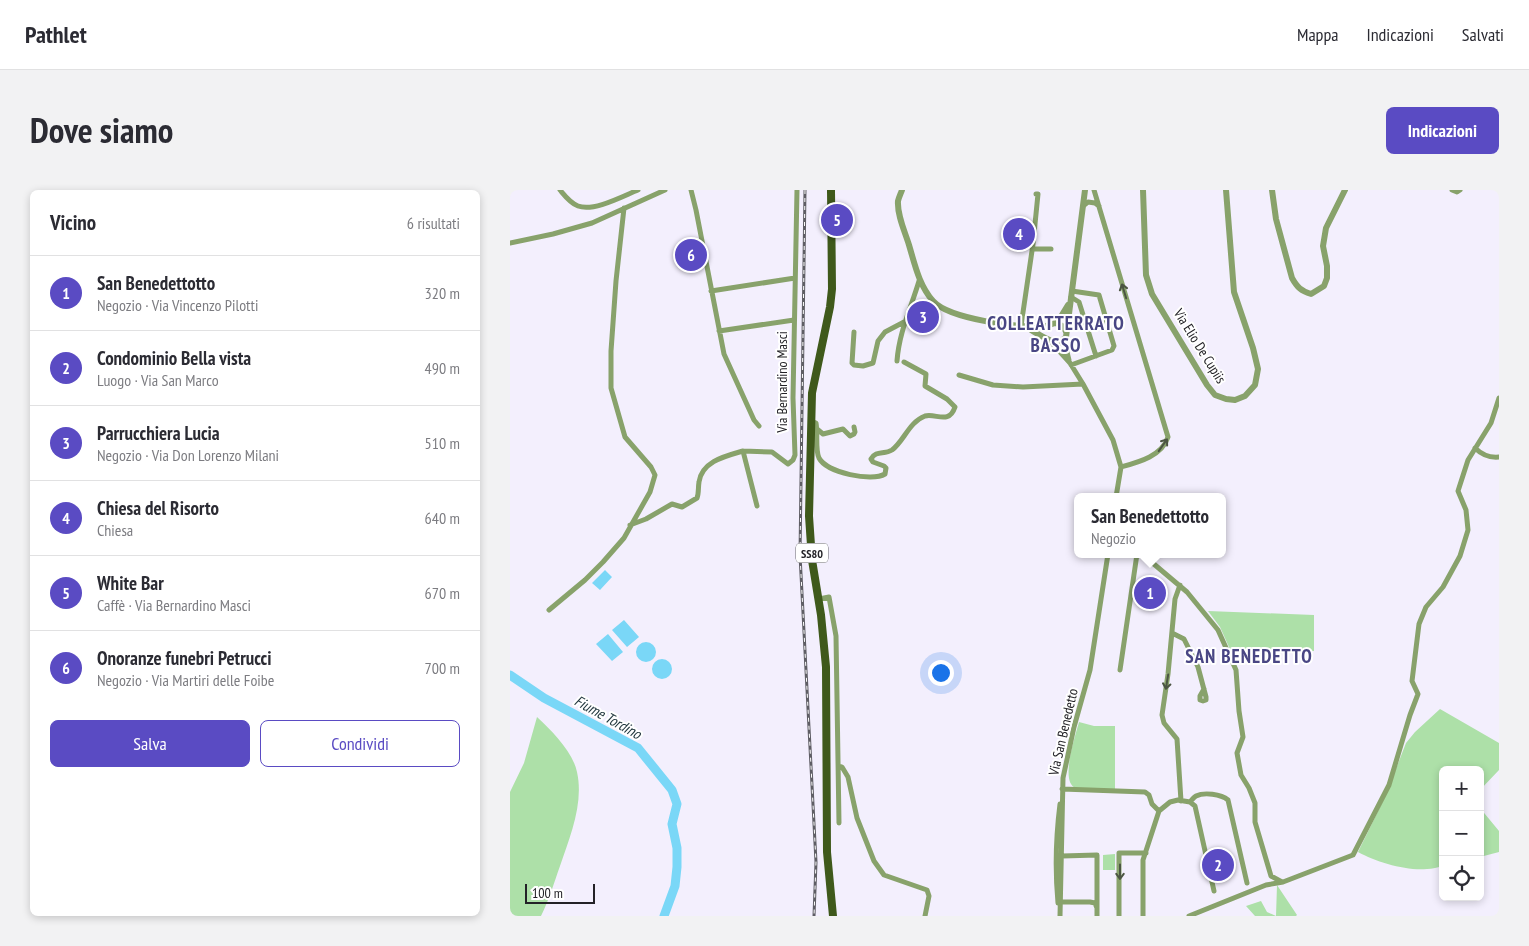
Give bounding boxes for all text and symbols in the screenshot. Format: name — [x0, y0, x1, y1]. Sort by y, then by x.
text: Pathlet — [25, 19, 87, 50]
text: Mappa — [1297, 23, 1338, 46]
text: Indicazioni — [1366, 23, 1434, 46]
text: Salvati — [1462, 23, 1504, 46]
text: Dove siamo — [30, 107, 173, 153]
button: Indicazioni — [1386, 107, 1499, 154]
pin: 5 — [821, 201, 853, 239]
text: Vicino — [50, 209, 96, 236]
text: 6 risultati — [407, 213, 460, 233]
pin: 4 — [1003, 215, 1035, 253]
pin: 6 — [675, 236, 707, 274]
text: San Benedettotto — [97, 271, 215, 295]
text: 1 — [62, 283, 70, 303]
text: 320 m — [425, 283, 460, 303]
one-way arrow — [1119, 283, 1129, 299]
text: Negozio · Via Vincenzo Pilotti — [97, 295, 258, 315]
pin: 3 — [907, 298, 939, 336]
street label: Via Elio De Cupiis — [1169, 304, 1230, 387]
district label: COLLEATTERRATO BASSO — [987, 311, 1125, 357]
street label: Via Bernardino Masci — [773, 331, 791, 434]
text: Condominio Bella vista — [97, 346, 251, 370]
text: 2 — [62, 358, 70, 378]
text: 490 m — [425, 358, 460, 378]
text: Luogo · Via San Marco — [97, 370, 219, 390]
text: Parrucchiera Lucia — [97, 421, 220, 445]
text: 3 — [62, 433, 70, 453]
text: 510 m — [425, 433, 460, 453]
one-way arrow — [1158, 438, 1168, 452]
text: Negozio · Via Don Lorenzo Milani — [97, 445, 279, 465]
popup — [1074, 493, 1226, 558]
text: Chiesa del Risorto — [97, 496, 219, 520]
text: San Benedettotto — [1091, 504, 1209, 528]
text: 4 — [62, 508, 70, 528]
text: 640 m — [425, 508, 460, 528]
text: Chiesa — [97, 520, 133, 540]
text: Negozio — [1091, 528, 1136, 548]
road number: SS80 — [796, 543, 828, 562]
text: White Bar — [97, 571, 164, 595]
pin: 1 — [1134, 574, 1166, 612]
text: 5 — [62, 583, 70, 603]
text: 670 m — [425, 583, 460, 603]
text: Caffè · Via Bernardino Masci — [97, 595, 251, 615]
district label: SAN BENEDETTO — [1185, 644, 1313, 668]
text: Onoranze funebri Petrucci — [97, 646, 272, 670]
text: 6 — [62, 658, 70, 678]
text: 700 m — [425, 658, 460, 678]
your location — [928, 660, 954, 686]
text: Negozio · Via Martiri delle Foibe — [97, 670, 274, 690]
one-way arrow — [1162, 673, 1172, 689]
street label: Via San Benedetto — [1044, 687, 1082, 778]
water label: Fiume Tordino — [571, 691, 646, 744]
button: Salva — [50, 720, 250, 767]
button: Condividi — [260, 720, 460, 767]
map controls — [1439, 766, 1484, 901]
button: + — [1439, 766, 1484, 811]
button: − — [1439, 811, 1484, 856]
pin: 2 — [1202, 846, 1234, 884]
button: locate — [1439, 856, 1484, 901]
one-way arrow — [1115, 863, 1124, 879]
scale bar — [525, 881, 595, 904]
text: 100 m — [532, 884, 563, 902]

